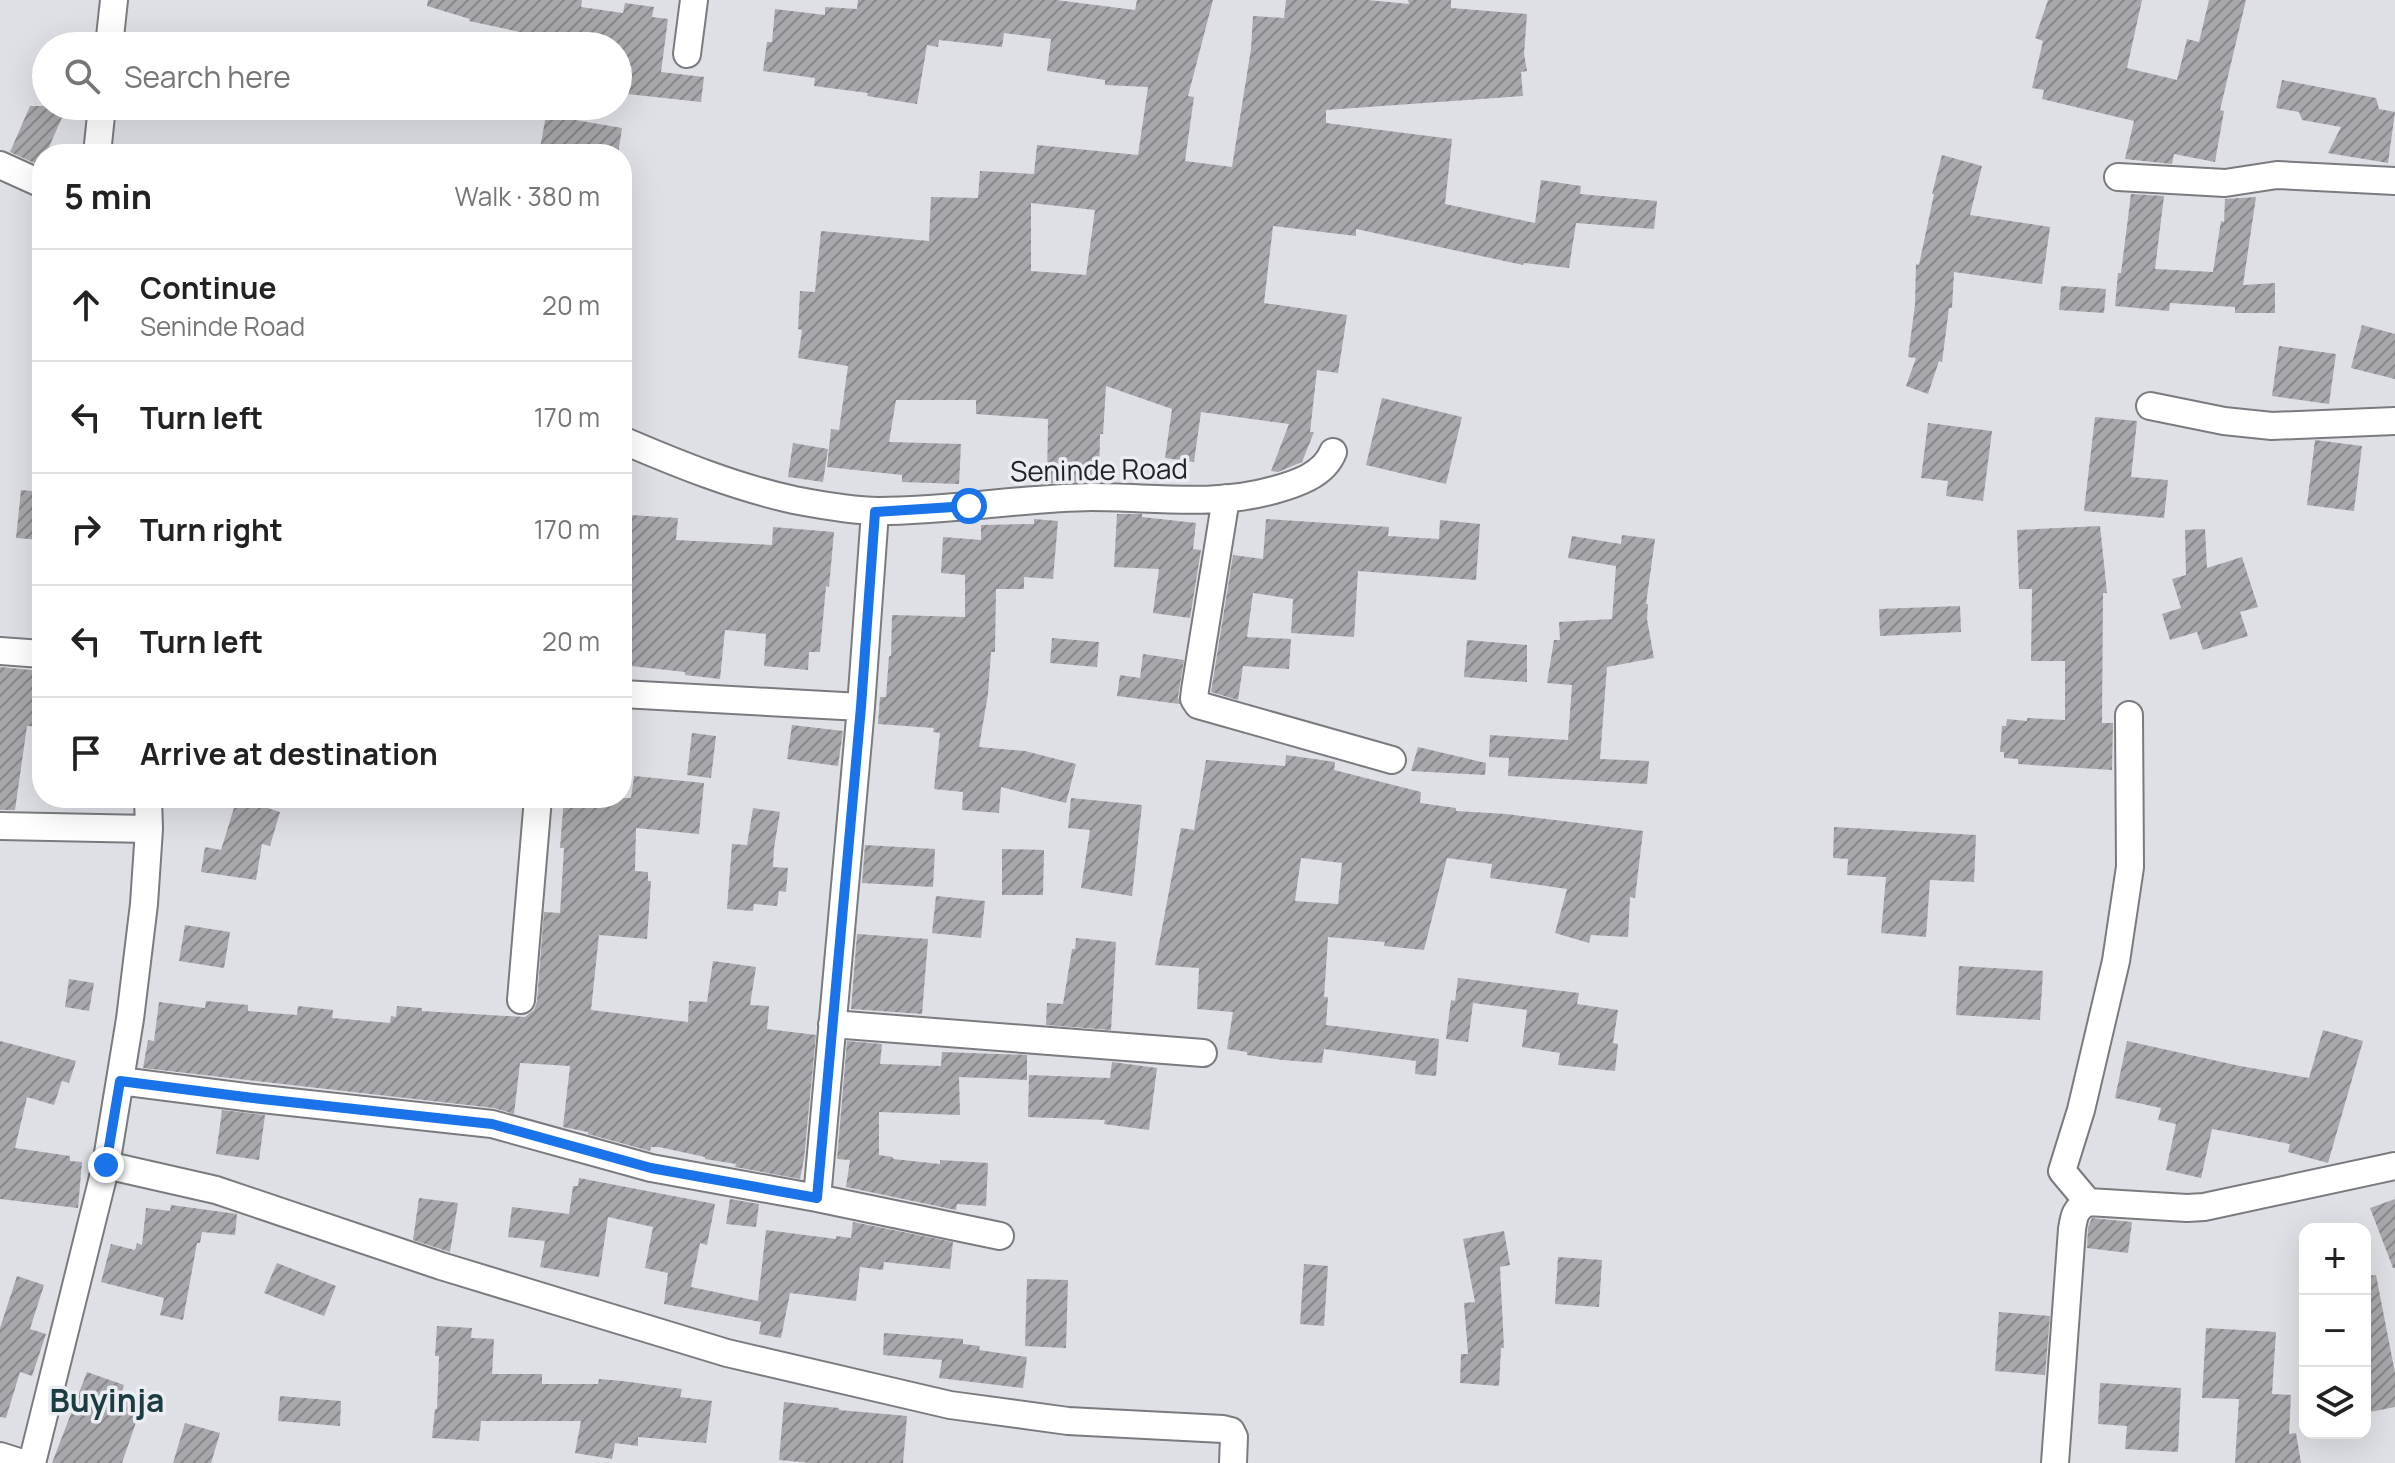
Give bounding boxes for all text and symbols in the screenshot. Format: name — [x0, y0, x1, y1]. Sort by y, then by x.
search box — [32, 32, 632, 120]
icon: search — [60, 54, 104, 98]
text: Search here — [124, 56, 291, 97]
text: 5 min — [64, 173, 152, 219]
text: Walk · 380 m — [455, 178, 600, 214]
text: Continue — [140, 267, 276, 308]
icon: ahead — [64, 283, 108, 327]
text: 20 m — [542, 287, 600, 323]
text: Seninde Road — [140, 308, 305, 344]
icon: left — [64, 395, 108, 439]
text: Turn left — [140, 397, 263, 438]
text: 170 m — [534, 399, 600, 435]
street label: Seninde Road — [1010, 448, 1188, 490]
route start — [951, 488, 987, 524]
icon: right — [64, 507, 108, 551]
text: Turn right — [140, 509, 283, 550]
text: 170 m — [534, 511, 600, 547]
icon: left — [64, 619, 108, 663]
text: Turn left — [140, 621, 263, 662]
text: 20 m — [542, 623, 600, 659]
icon: arrive — [64, 731, 108, 775]
text: Arrive at destination — [140, 733, 438, 774]
route end — [88, 1147, 124, 1183]
map controls — [2299, 1223, 2371, 1439]
button: + — [2299, 1223, 2371, 1295]
button: − — [2299, 1295, 2371, 1367]
button: layers — [2299, 1367, 2371, 1439]
district label: Buyinja — [50, 1378, 164, 1422]

